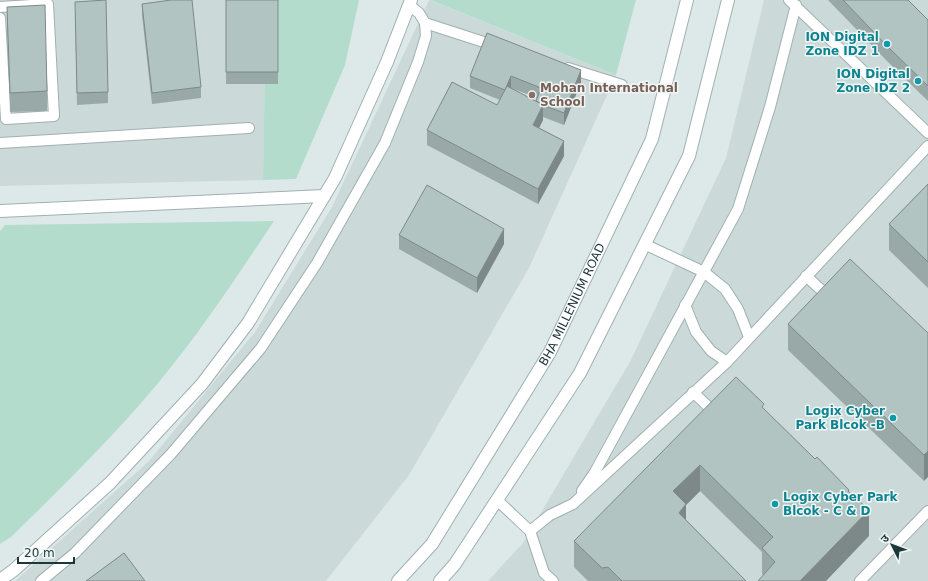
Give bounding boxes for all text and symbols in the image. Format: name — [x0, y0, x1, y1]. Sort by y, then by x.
place label: ION Digital Zone IDZ 1 — [805, 30, 879, 58]
marker: ION Digital Zone IDZ 1 — [882, 39, 892, 49]
place label: ION Digital Zone IDZ 2 — [836, 67, 910, 95]
marker: ION Digital Zone IDZ 2 — [913, 76, 923, 86]
place label: Mohan International School — [540, 81, 678, 109]
marker: Mohan International School — [527, 90, 537, 100]
street label: BHA MILLENIUM ROAD — [536, 241, 608, 368]
place label: Logix Cyber Park Blcok -B — [795, 404, 885, 432]
marker: Logix Cyber Park Blcok -B — [888, 413, 898, 423]
place label: Logix Cyber Park Blcok - C & D — [783, 490, 898, 518]
marker: Logix Cyber Park Blcok - C & D — [770, 499, 780, 509]
north arrow — [872, 525, 912, 565]
text: उ — [878, 531, 892, 545]
scale bar — [18, 539, 74, 565]
text: 20 m — [24, 546, 55, 560]

